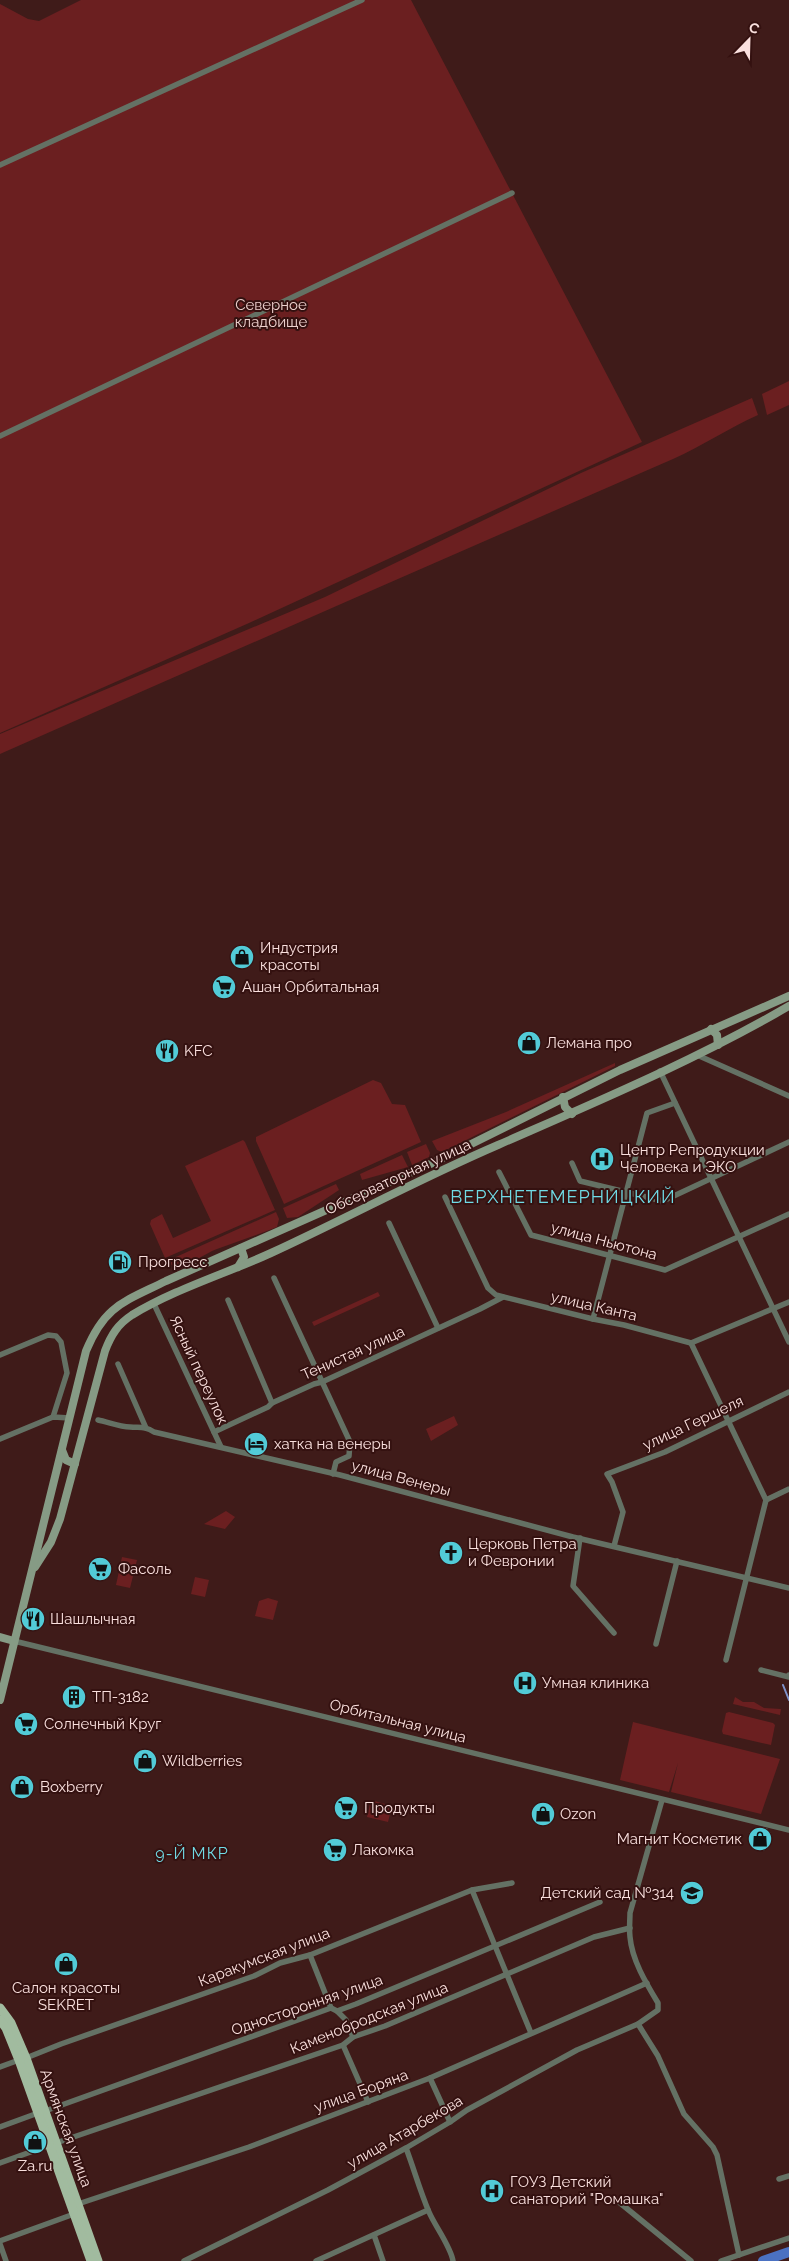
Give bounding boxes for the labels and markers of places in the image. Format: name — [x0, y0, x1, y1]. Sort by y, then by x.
place label: Индустрия красоты — [260, 939, 338, 974]
shop icon: Индустрия красоты — [229, 944, 255, 970]
supermarket icon: Ашан Орбитальная — [211, 974, 237, 1000]
place label: Ашан Орбитальная — [242, 978, 379, 996]
shop icon: Лемана про — [516, 1030, 542, 1056]
place label: Лемана про — [546, 1034, 632, 1052]
restaurant icon: KFC — [154, 1038, 180, 1064]
place label: KFC — [184, 1042, 213, 1060]
place label: Центр Репродукции Человека и ЭКО — [620, 1141, 765, 1176]
hospital icon: Центр Репродукции Человека и ЭКО — [589, 1146, 615, 1172]
fuel station icon: Прогресс — [107, 1249, 133, 1275]
place label: Прогресс — [138, 1253, 207, 1271]
hotel icon: хатка на венеры — [243, 1431, 269, 1457]
place label: хатка на венеры — [274, 1435, 391, 1453]
place label: Церковь Петра и Февронии — [468, 1535, 577, 1570]
church icon: Церковь Петра и Февронии — [438, 1540, 464, 1566]
supermarket icon: Фасоль — [87, 1556, 113, 1582]
place label: Фасоль — [118, 1560, 171, 1578]
restaurant icon: Шашлычная — [20, 1606, 46, 1632]
place label: Шашлычная — [50, 1610, 136, 1628]
hospital icon: Умная клиника — [512, 1670, 538, 1696]
place label: Умная клиника — [542, 1674, 649, 1692]
building icon: ТП-3182 — [61, 1684, 87, 1710]
place label: ТП-3182 — [92, 1688, 149, 1706]
supermarket icon: Солнечный Круг — [13, 1711, 39, 1737]
place label: Солнечный Круг — [44, 1715, 161, 1733]
shop icon: Wildberries — [132, 1748, 158, 1774]
place label: Wildberries — [162, 1752, 242, 1770]
shop icon: Boxberry — [9, 1774, 35, 1800]
place label: Boxberry — [40, 1778, 103, 1796]
supermarket icon: Продукты — [333, 1795, 359, 1821]
place label: Продукты — [364, 1799, 435, 1817]
shop icon: Ozon — [530, 1801, 556, 1827]
place label: Ozon — [560, 1805, 596, 1823]
shop icon: Магнит Косметик — [747, 1826, 773, 1852]
place label: Магнит Косметик — [617, 1830, 742, 1848]
supermarket icon: Лакомка — [322, 1837, 348, 1863]
place label: Лакомка — [352, 1841, 414, 1859]
school or university icon: Детский сад №314 — [679, 1880, 705, 1906]
place label: Детский сад №314 — [540, 1884, 674, 1902]
shop icon: Салон красоты SEKRET — [53, 1951, 79, 1977]
place label: Салон красоты SEKRET — [12, 1979, 120, 2014]
shop icon: Za.ru — [22, 2129, 48, 2155]
place label: Za.ru — [18, 2157, 52, 2175]
place label: ГОУЗ Детский санаторий "Ромашка" — [510, 2173, 663, 2208]
hospital icon: ГОУЗ Детский санаторий "Ромашка" — [479, 2178, 505, 2204]

